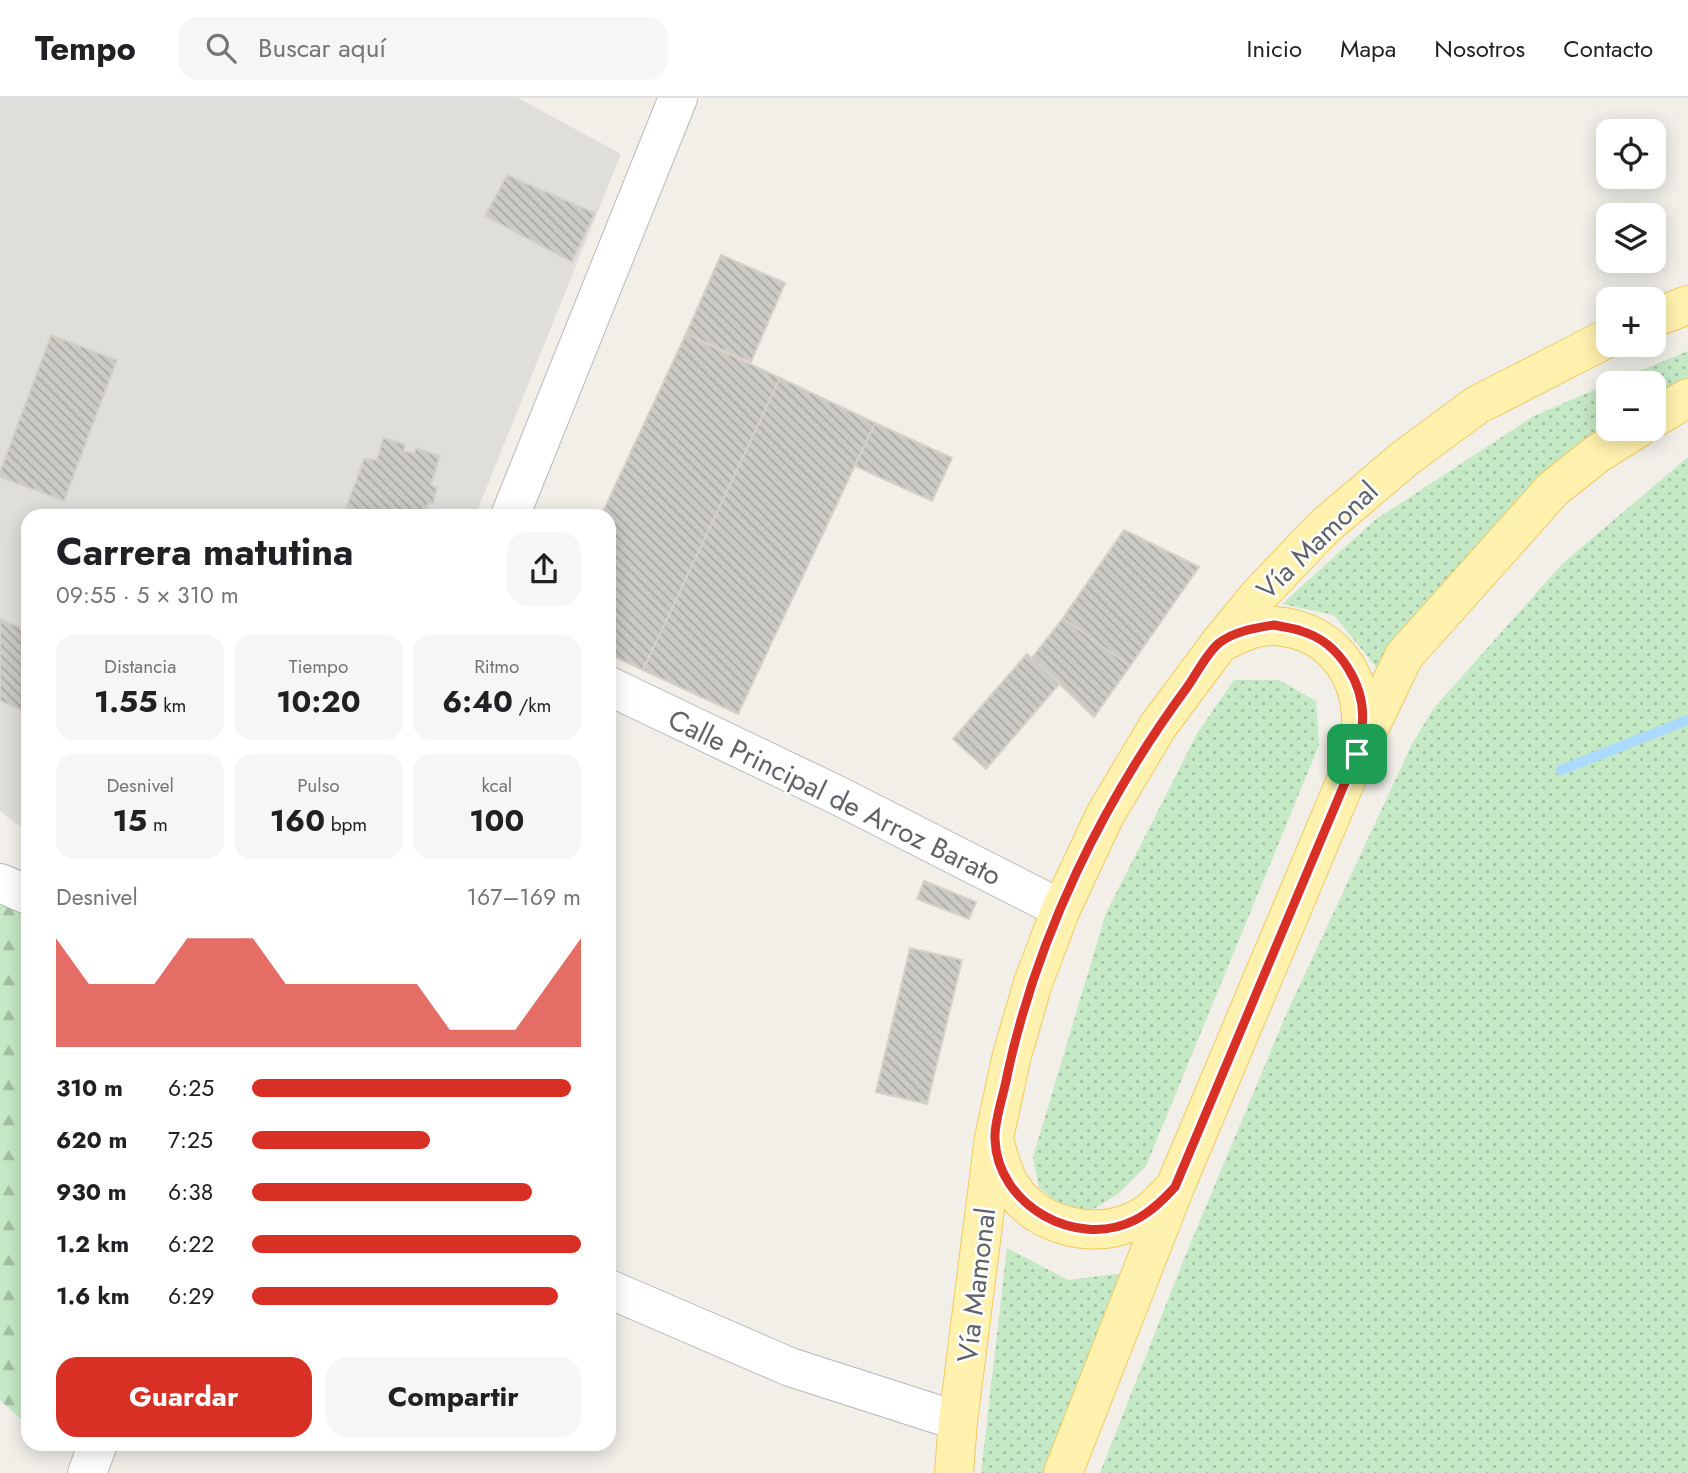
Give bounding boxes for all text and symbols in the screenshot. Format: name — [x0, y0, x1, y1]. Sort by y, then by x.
search box — [178, 17, 668, 80]
text: Tempo — [35, 25, 136, 72]
icon: search — [202, 29, 240, 67]
text: Buscar aquí — [258, 29, 386, 67]
text: Inicio — [1247, 31, 1302, 66]
text: Mapa — [1340, 31, 1396, 66]
text: Nosotros — [1434, 31, 1525, 66]
text: Contacto — [1563, 31, 1653, 66]
map controls — [1596, 119, 1666, 441]
button: locate — [1596, 119, 1666, 189]
button: layers — [1596, 203, 1666, 273]
button: + — [1596, 287, 1666, 357]
button: − — [1596, 371, 1666, 441]
street label: Vía Mamonal — [1247, 472, 1388, 609]
text: Carrera matutina — [56, 524, 354, 579]
button: share — [507, 532, 581, 606]
text: 09:55 · 5 × 310 m — [56, 578, 239, 612]
text: Distancia — [104, 653, 176, 680]
text: Tiempo — [289, 653, 348, 680]
text: Ritmo — [474, 653, 519, 680]
text: 1.55 — [94, 680, 158, 723]
text: 10:20 — [276, 680, 361, 723]
text: 6:40 — [442, 680, 513, 723]
text: km — [158, 692, 186, 719]
text: /km — [513, 692, 551, 719]
street label: Calle Principal de Arroz Barato — [661, 699, 1008, 896]
pin — [1327, 724, 1387, 784]
icon: arrive — [1338, 735, 1376, 773]
text: Desnivel — [106, 772, 174, 799]
text: Pulso — [297, 772, 340, 799]
text: kcal — [481, 772, 512, 799]
text: 15 — [113, 799, 147, 842]
text: 160 — [270, 799, 325, 842]
text: 100 — [469, 799, 524, 842]
text: m — [147, 811, 168, 838]
text: bpm — [325, 811, 367, 838]
text: Desnivel — [56, 880, 138, 914]
text: 167–169 m — [467, 880, 581, 914]
text: 310 m — [56, 1071, 123, 1105]
text: 6:25 — [168, 1071, 214, 1105]
text: 620 m — [56, 1123, 127, 1157]
text: 7:25 — [168, 1123, 213, 1157]
text: 930 m — [56, 1175, 127, 1209]
text: 6:38 — [168, 1175, 213, 1209]
street label: Vía Mamonal — [947, 1205, 1006, 1365]
text: 1.2 km — [56, 1227, 129, 1261]
text: 6:22 — [168, 1227, 214, 1261]
text: 1.6 km — [56, 1279, 130, 1313]
text: 6:29 — [168, 1279, 214, 1313]
button: Guardar — [56, 1357, 312, 1437]
button: Compartir — [326, 1357, 581, 1437]

